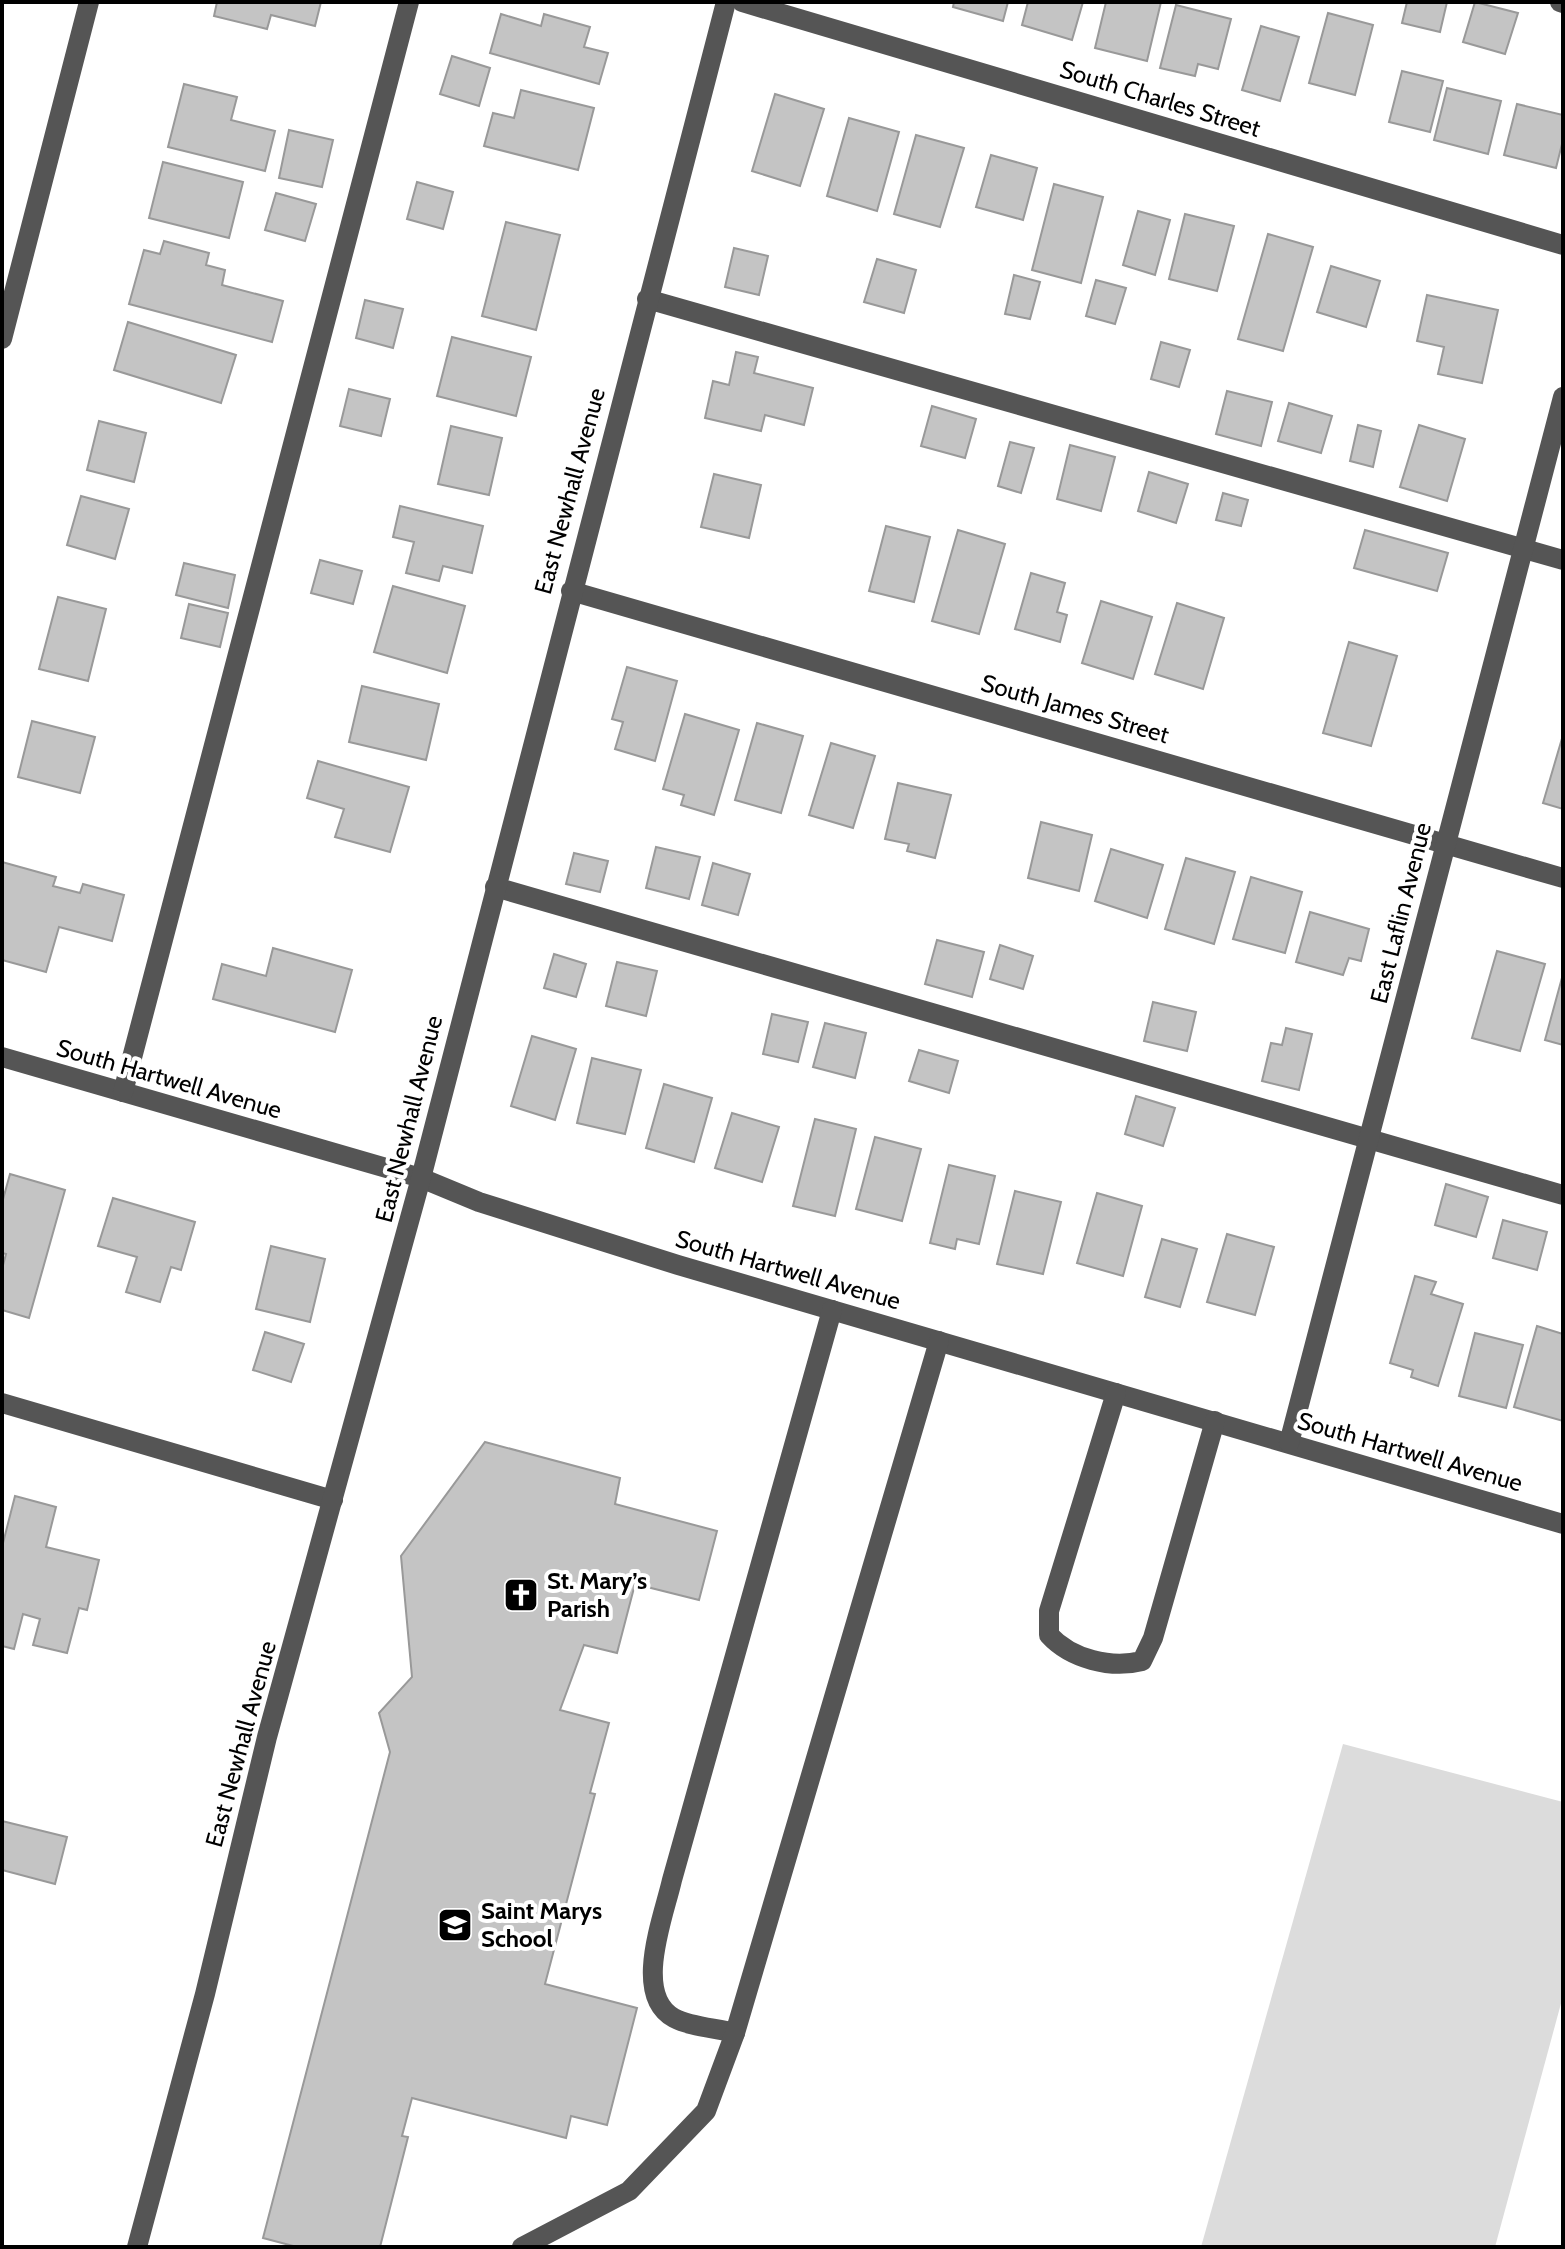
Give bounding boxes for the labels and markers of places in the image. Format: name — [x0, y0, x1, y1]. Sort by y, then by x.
place label: St. Mary’s Parish — [547, 1566, 647, 1623]
church icon: St. Mary’s Parish — [502, 1576, 540, 1614]
place label: Saint Marys School — [481, 1896, 602, 1953]
school or university icon: Saint Marys School — [436, 1906, 474, 1944]

